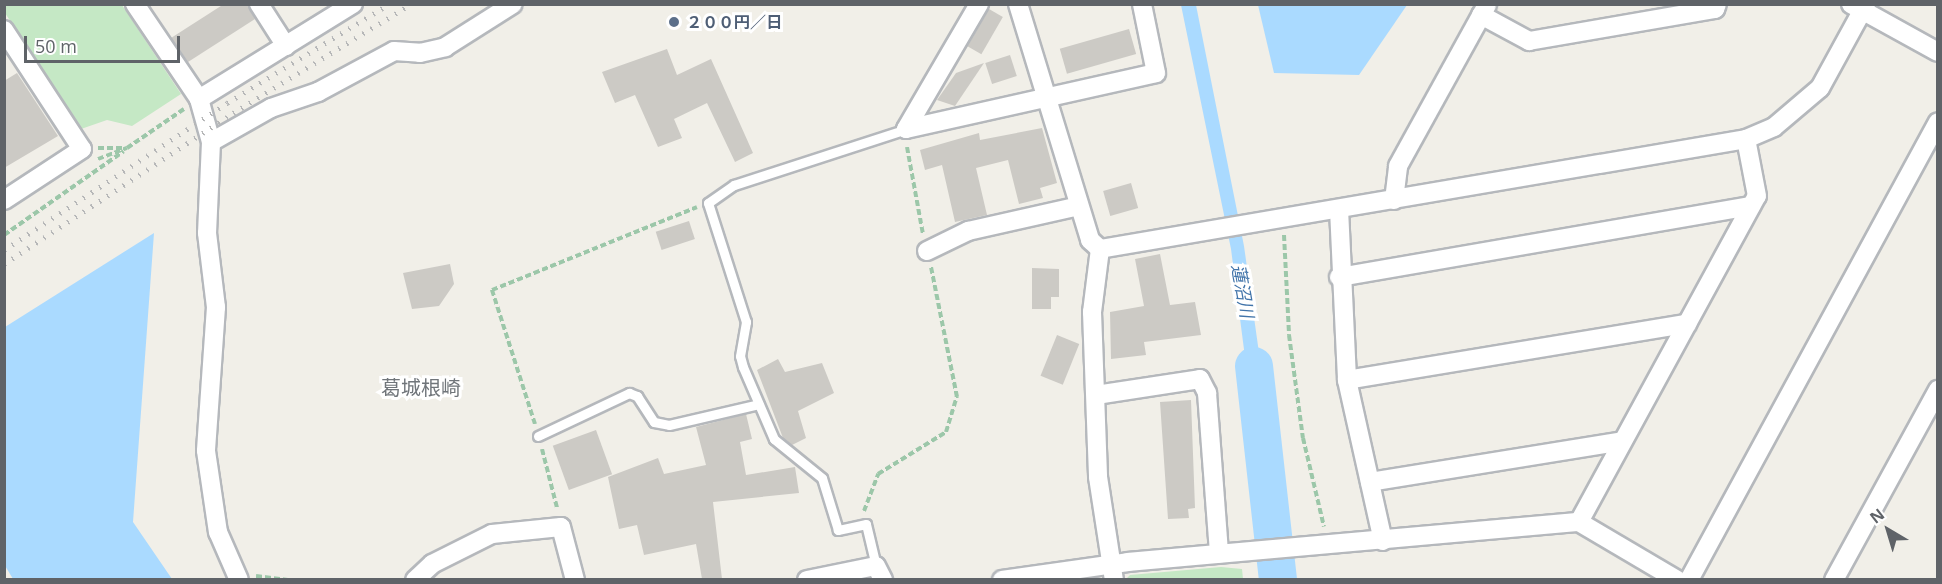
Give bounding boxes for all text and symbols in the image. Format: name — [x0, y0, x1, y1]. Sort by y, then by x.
place label: ２００円／日 — [686, 12, 782, 32]
marker: ２００円／日 — [667, 15, 681, 29]
scale bar — [27, 24, 183, 62]
text: 50 m — [35, 34, 77, 58]
water label: 蓮沼川 — [1228, 263, 1258, 319]
district label: 葛城根崎 — [381, 375, 461, 399]
north arrow — [1858, 500, 1918, 560]
text: N — [1865, 503, 1889, 528]

